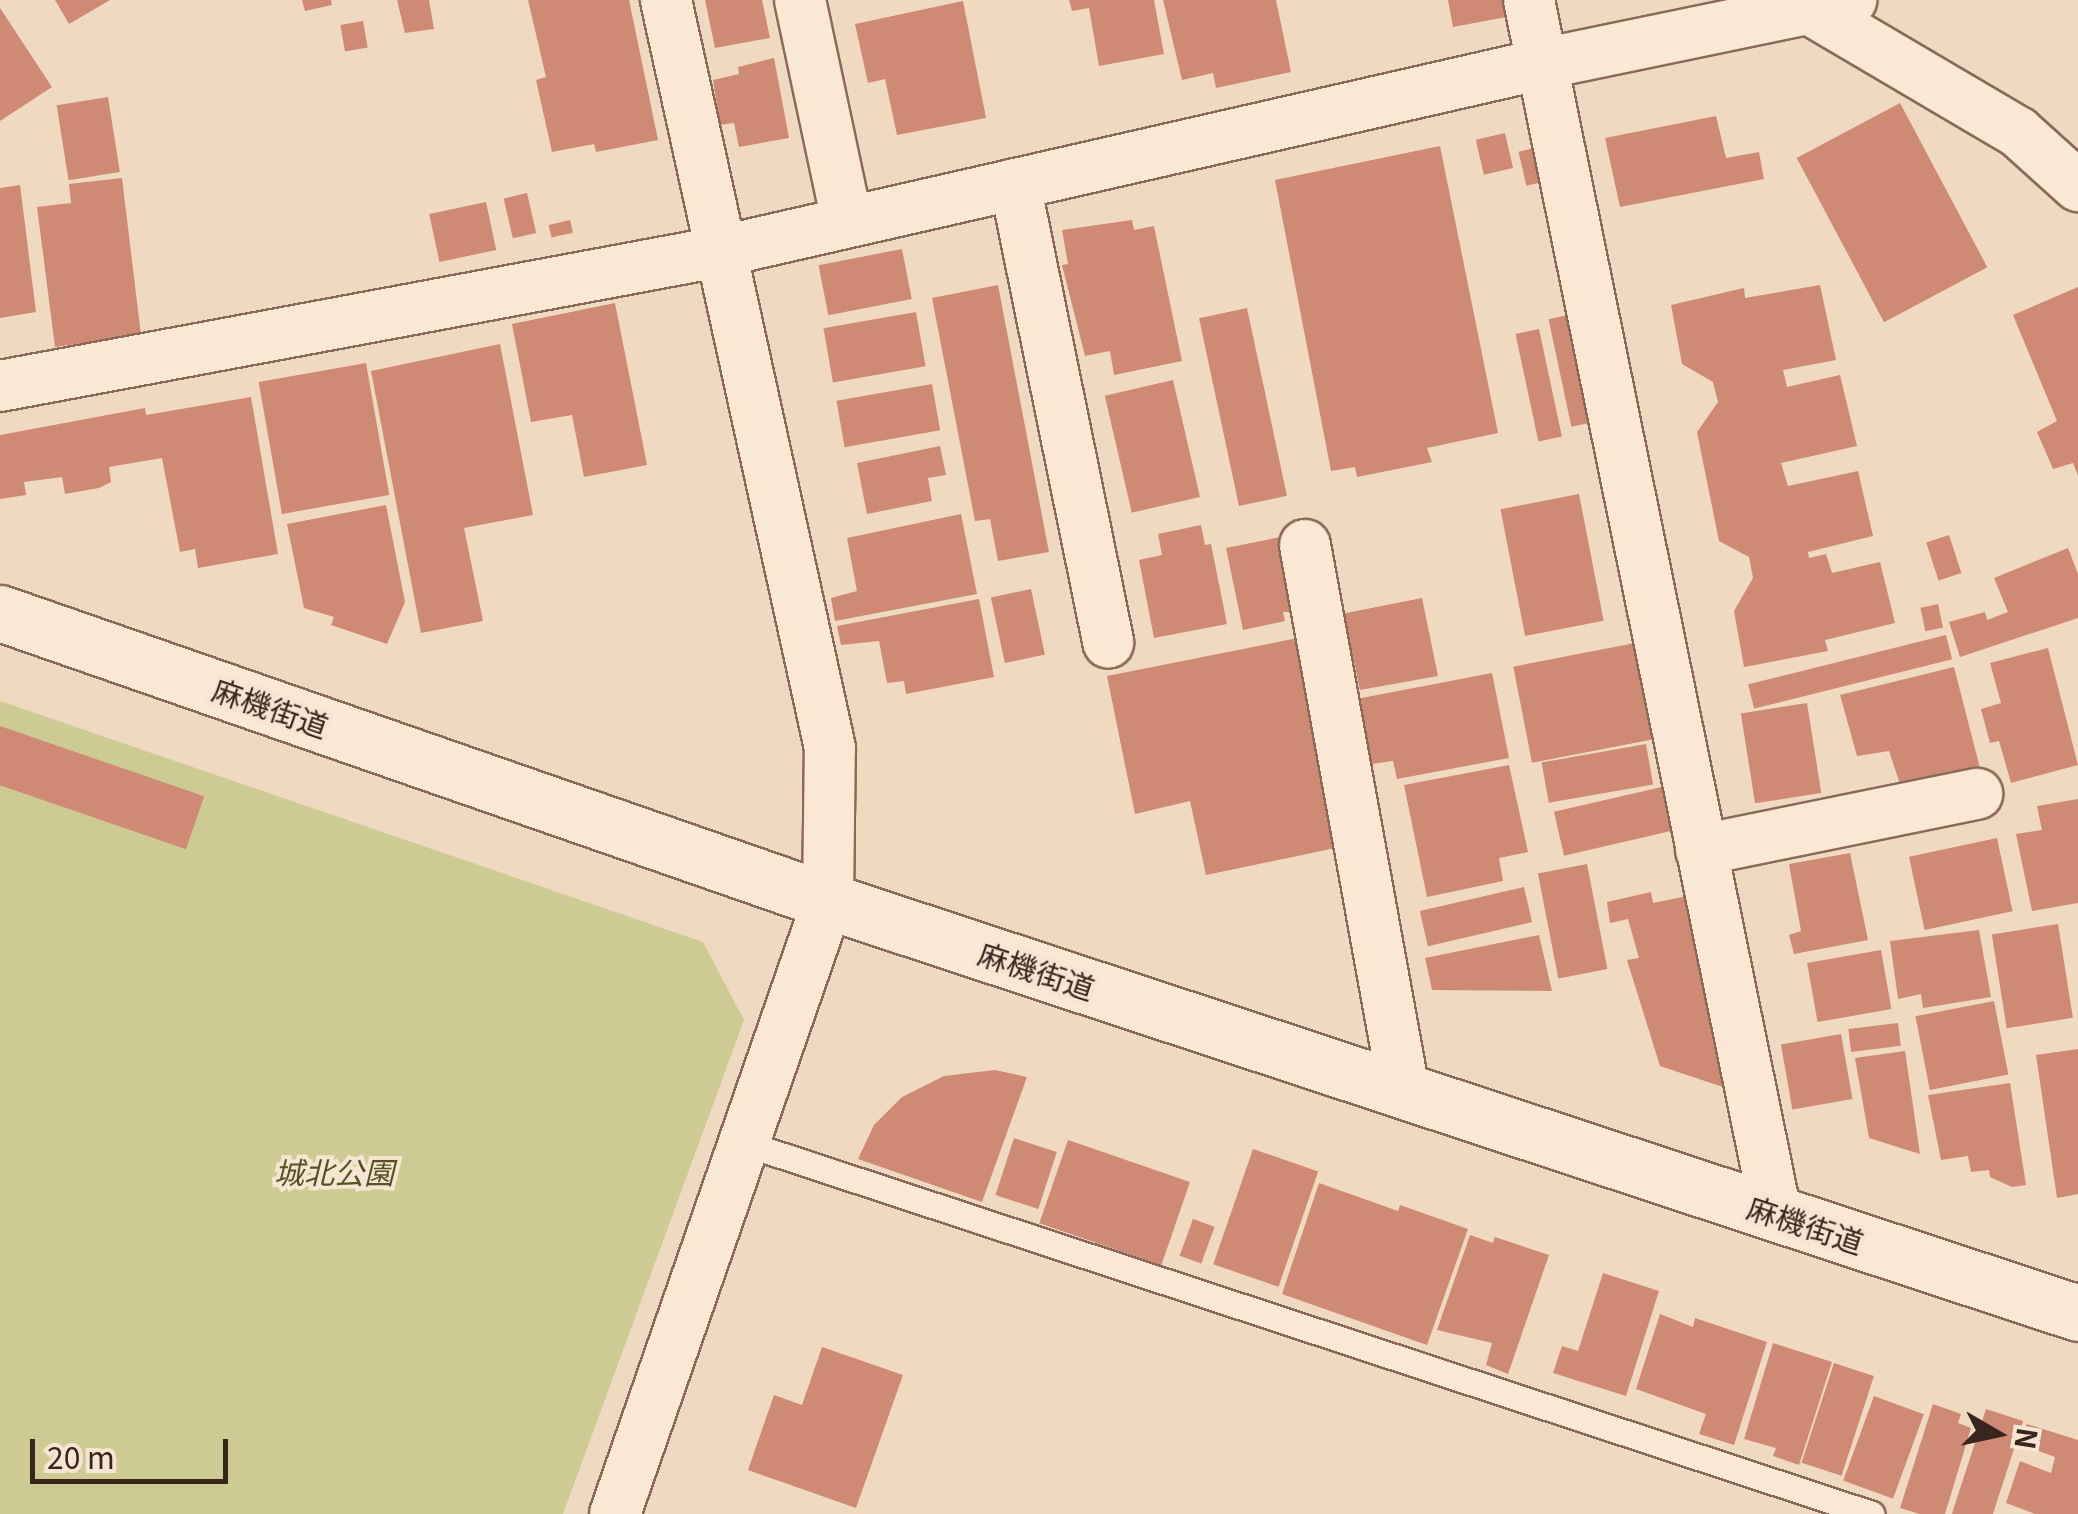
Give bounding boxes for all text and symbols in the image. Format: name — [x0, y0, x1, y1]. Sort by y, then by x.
street label: 麻機街道 — [208, 670, 334, 744]
street label: 麻機街道 — [974, 934, 1100, 1006]
park label: 城北公園 — [274, 1153, 394, 1189]
street label: 麻機街道 — [1743, 1188, 1869, 1260]
north arrow — [1948, 1384, 2048, 1484]
scale bar — [35, 1419, 232, 1481]
text: N — [2006, 1425, 2049, 1452]
text: 20 m — [47, 1434, 115, 1478]

